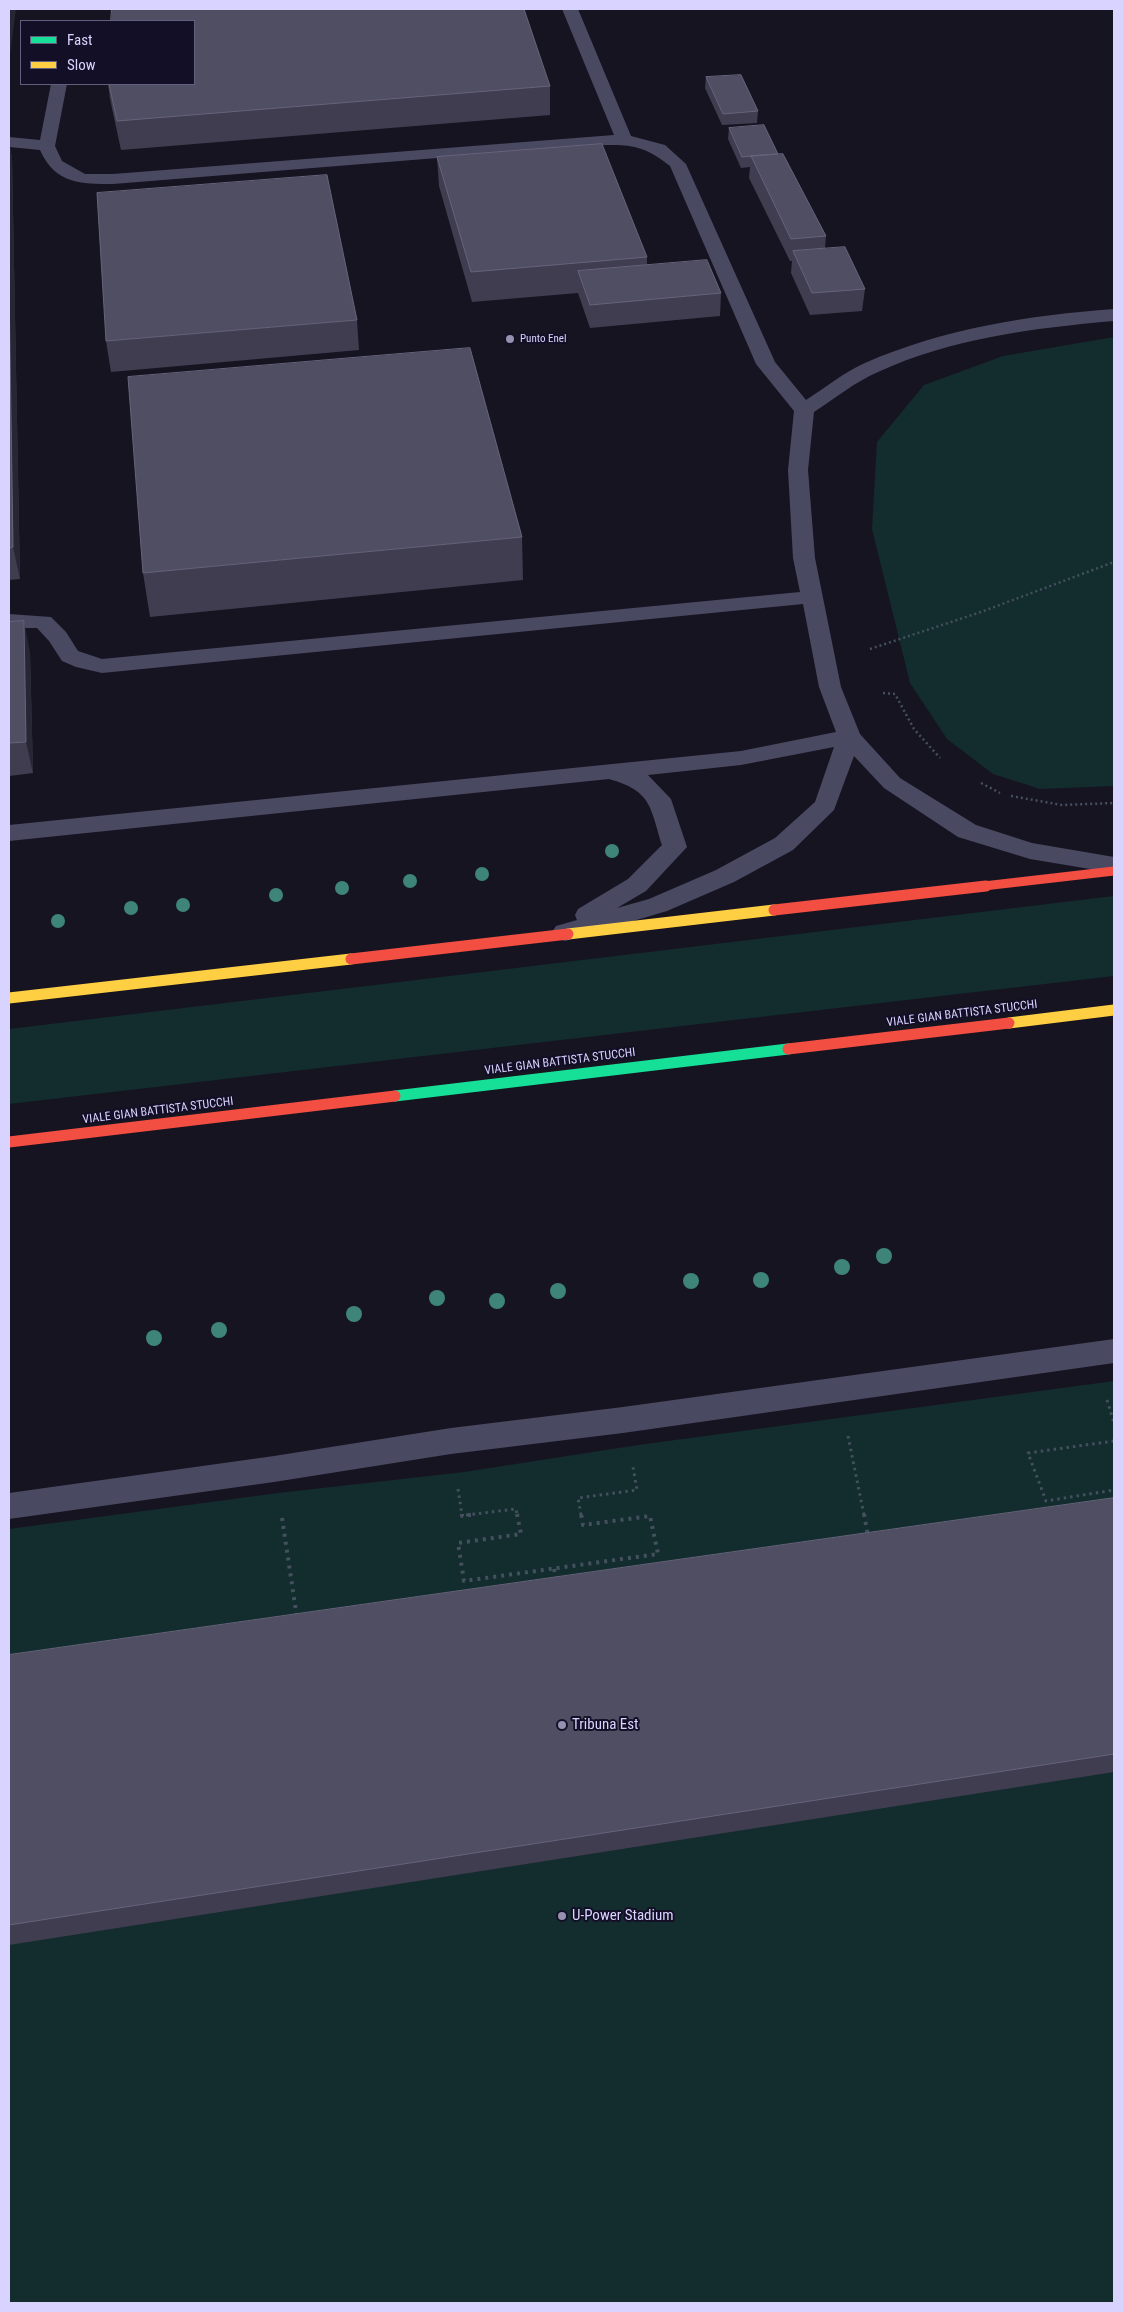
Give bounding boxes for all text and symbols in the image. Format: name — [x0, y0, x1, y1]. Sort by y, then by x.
legend — [20, 20, 195, 85]
text: Fast — [67, 31, 92, 49]
text: Slow — [67, 56, 96, 74]
place label: Punto Enel — [520, 332, 566, 346]
marker: Punto Enel — [504, 333, 516, 345]
street label: VIALE GIAN BATTISTA STUCCHI — [886, 998, 1038, 1030]
street label: VIALE GIAN BATTISTA STUCCHI — [484, 1046, 636, 1078]
street label: VIALE GIAN BATTISTA STUCCHI — [82, 1095, 234, 1127]
place label: Tribuna Est — [572, 1716, 639, 1734]
marker: Tribuna Est — [556, 1719, 568, 1731]
place label: U-Power Stadium — [572, 1907, 674, 1925]
marker: U-Power Stadium — [556, 1910, 568, 1922]

